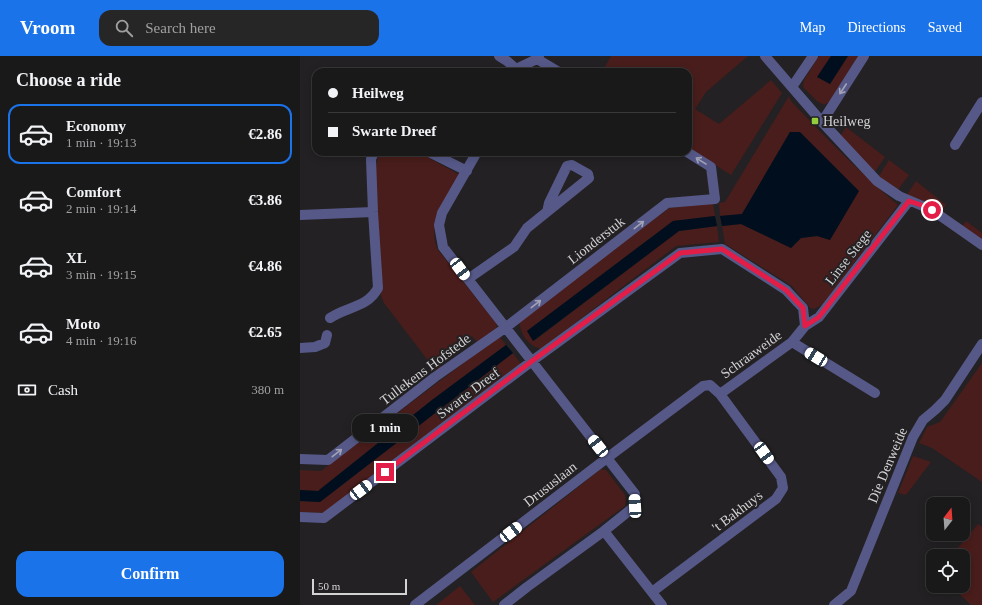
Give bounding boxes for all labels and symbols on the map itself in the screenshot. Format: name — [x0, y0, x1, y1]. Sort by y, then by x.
one-way arrow — [839, 83, 847, 95]
place label: Heilweg — [823, 114, 870, 129]
marker: Heilweg — [810, 116, 820, 126]
one-way arrow — [695, 156, 707, 164]
route start — [923, 201, 941, 219]
street label: Lionderstuk — [565, 214, 628, 267]
one-way arrow — [633, 221, 644, 229]
street label: Linse Stege — [822, 227, 875, 288]
car — [448, 256, 472, 282]
one-way arrow — [530, 300, 541, 308]
street label: Schraaweide — [718, 327, 785, 381]
street label: Tullekens Hofstede — [377, 331, 473, 408]
car — [803, 346, 829, 368]
street label: Swarte Dreef — [434, 365, 503, 422]
callout: 1 min — [352, 414, 418, 442]
street label: Die Denweide — [865, 425, 910, 505]
car — [586, 433, 610, 459]
car — [752, 440, 776, 466]
one-way arrow — [331, 449, 342, 458]
street label: Drususlaan — [521, 459, 580, 510]
route end — [376, 463, 394, 481]
car — [348, 478, 374, 502]
street label: 't Bakhuys — [709, 488, 765, 535]
car — [628, 494, 642, 518]
north arrow — [926, 497, 970, 541]
car — [498, 520, 524, 544]
scale bar — [312, 577, 407, 596]

